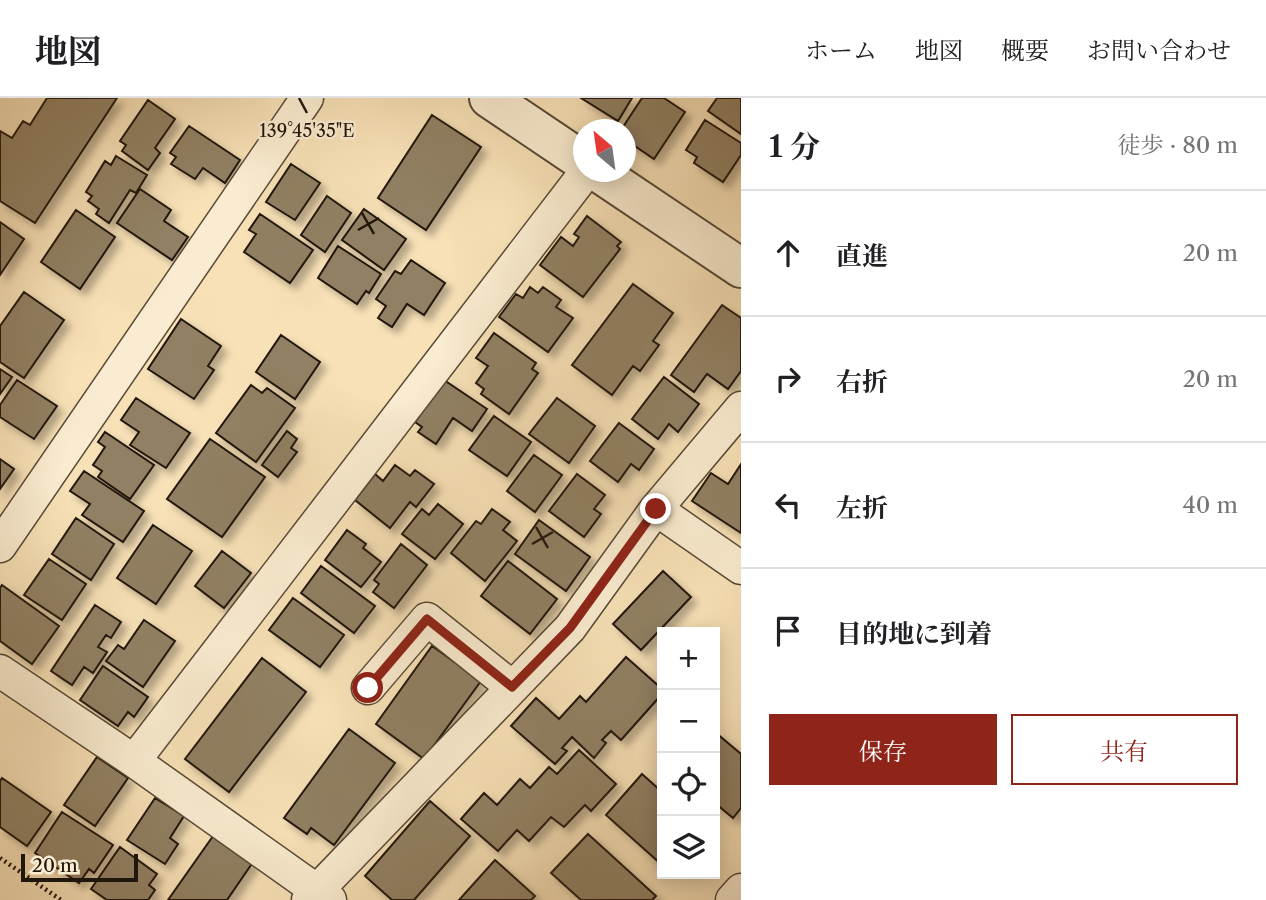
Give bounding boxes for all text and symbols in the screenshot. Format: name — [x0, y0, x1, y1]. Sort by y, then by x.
text: 地図 — [35, 31, 101, 72]
text: ホーム — [805, 36, 877, 65]
text: 地図 — [915, 36, 963, 65]
text: 概要 — [1001, 36, 1049, 65]
text: お問い合わせ — [1087, 36, 1231, 65]
north arrow — [573, 119, 636, 182]
text: 139°45'35"E — [259, 120, 355, 142]
text: 1 分 — [769, 128, 820, 165]
text: 徒歩 · 80 m — [1118, 131, 1238, 159]
icon: ahead — [769, 234, 807, 272]
text: 20 m — [1183, 239, 1238, 267]
text: 直進 — [836, 240, 888, 272]
icon: right — [769, 360, 807, 398]
text: 20 m — [1183, 365, 1238, 393]
text: 右折 — [836, 366, 888, 398]
icon: left — [769, 486, 807, 524]
text: 40 m — [1183, 491, 1238, 519]
text: 左折 — [836, 492, 888, 524]
route end — [640, 493, 671, 524]
icon: arrive — [769, 612, 807, 650]
text: 目的地に到着 — [836, 618, 992, 650]
map controls — [657, 627, 720, 879]
button: + — [657, 627, 720, 690]
route start — [352, 672, 383, 703]
button: − — [657, 690, 720, 753]
button: 保存 — [769, 714, 997, 785]
button: 共有 — [1011, 714, 1238, 785]
button: locate — [657, 753, 720, 816]
button: layers — [657, 816, 720, 879]
scale bar — [21, 851, 138, 883]
text: 20 m — [32, 854, 78, 877]

